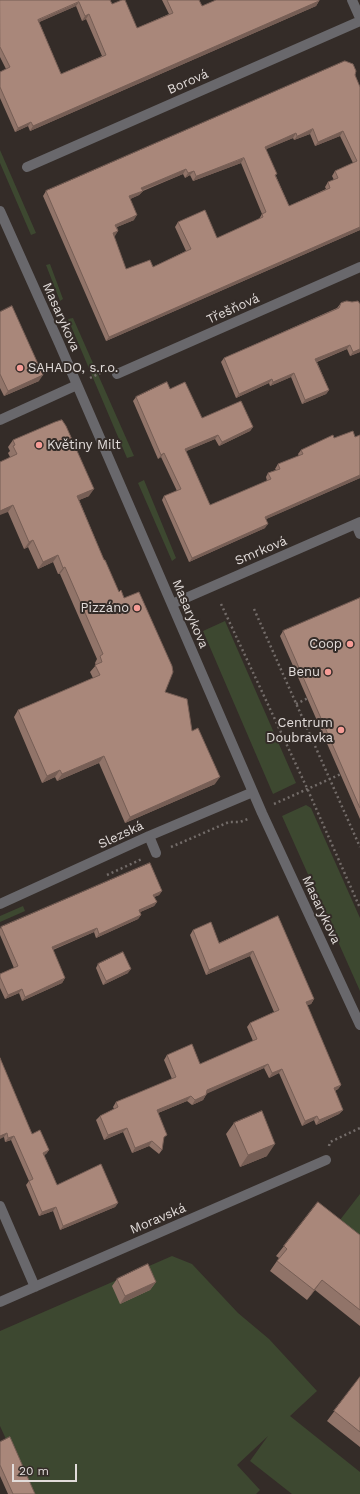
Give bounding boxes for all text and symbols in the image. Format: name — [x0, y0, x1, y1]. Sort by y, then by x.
street label: Borová — [165, 66, 211, 98]
street label: Masarykova — [39, 280, 83, 354]
street label: Třešňová — [204, 290, 262, 328]
place label: SAHADO, s.r.o. — [28, 360, 118, 376]
marker: SAHADO, s.r.o. — [15, 363, 25, 373]
place label: Květiny Milt — [47, 437, 121, 453]
marker: Květiny Milt — [34, 440, 44, 450]
street label: Smrková — [233, 533, 289, 569]
street label: Masarykova — [168, 577, 212, 651]
place label: Pizzáno — [81, 600, 129, 616]
marker: Pizzáno — [132, 603, 142, 613]
place label: Coop — [309, 636, 342, 652]
marker: Coop — [345, 639, 355, 649]
place label: Benu — [288, 664, 320, 680]
marker: Benu — [323, 667, 333, 677]
place label: Centrum Doubravka — [266, 715, 333, 746]
marker: Centrum Doubravka — [336, 725, 346, 735]
street label: Slezská — [96, 818, 146, 852]
street label: Masarykova — [298, 873, 344, 947]
street label: Moravská — [128, 1200, 188, 1238]
scale bar — [14, 1456, 79, 1482]
text: 20 m — [19, 1464, 49, 1478]

